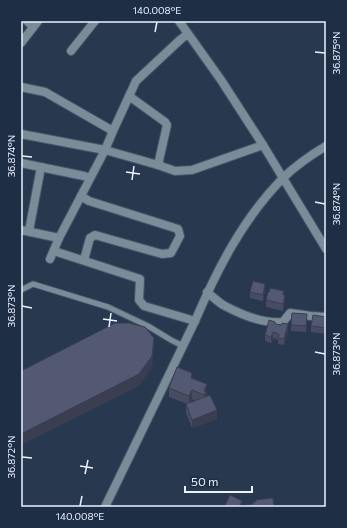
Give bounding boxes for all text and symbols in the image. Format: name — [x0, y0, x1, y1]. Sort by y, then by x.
text: 140.008°E — [133, 4, 181, 16]
text: 36.875°N — [330, 31, 342, 75]
text: 36.874°N — [5, 135, 17, 177]
text: 36.874°N — [330, 183, 342, 225]
text: 36.873°N — [5, 284, 17, 328]
text: 36.873°N — [330, 332, 342, 376]
text: 36.872°N — [5, 436, 17, 478]
scale bar — [185, 468, 252, 494]
text: 50 m — [191, 474, 219, 488]
text: 140.008°E — [56, 510, 104, 522]

